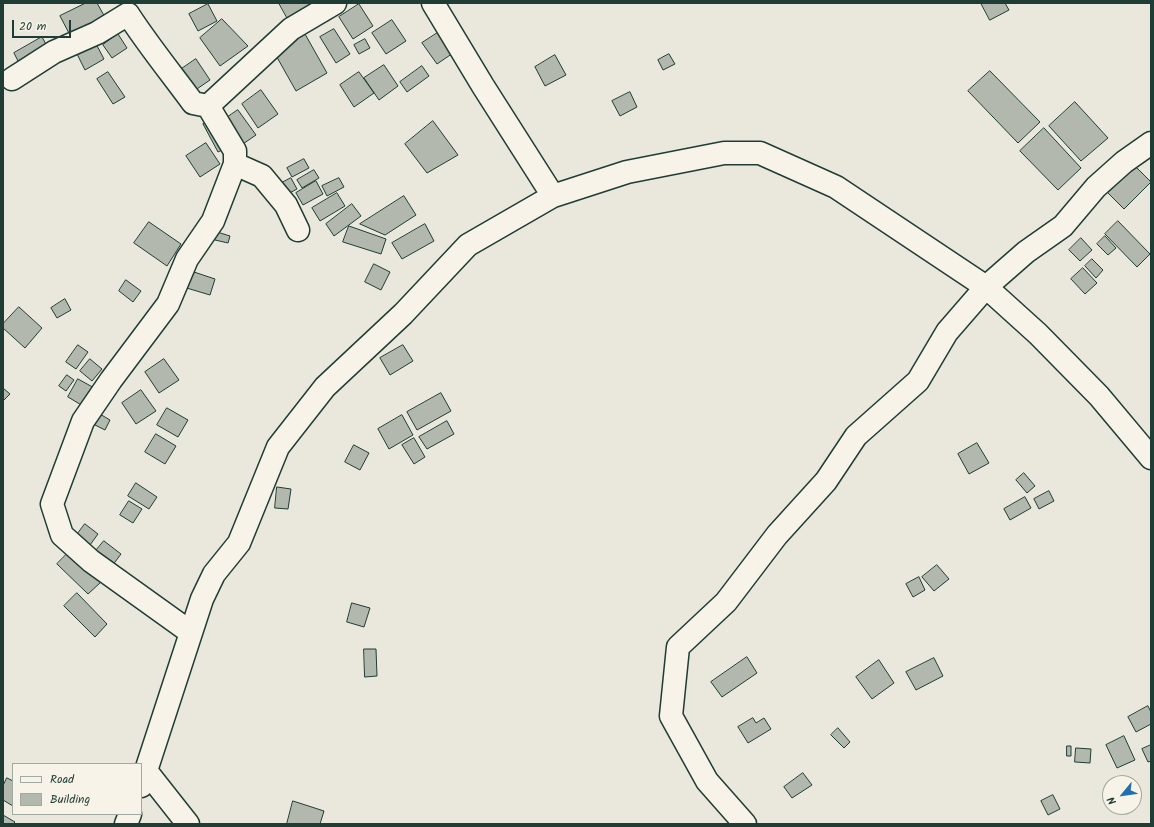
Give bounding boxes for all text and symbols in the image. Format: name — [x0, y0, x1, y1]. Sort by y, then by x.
scale bar — [14, 12, 73, 38]
text: 20 m — [19, 17, 46, 36]
legend — [12, 763, 142, 815]
text: Road — [50, 770, 74, 789]
north arrow — [1102, 775, 1142, 815]
text: Building — [50, 790, 90, 809]
text: N — [1103, 793, 1122, 808]

